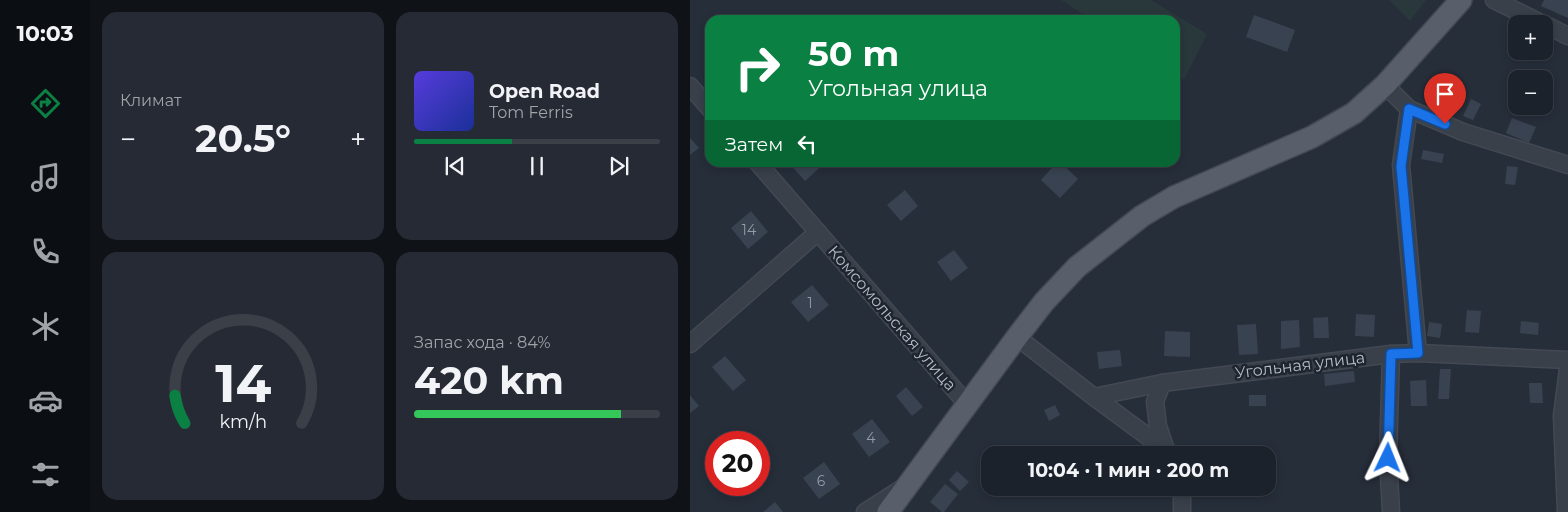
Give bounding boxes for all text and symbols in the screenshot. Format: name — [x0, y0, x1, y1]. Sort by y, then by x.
map controls — [1508, 15, 1553, 115]
button: + — [1508, 15, 1553, 60]
text: 10:03 — [16, 20, 74, 47]
text: 50 m — [808, 32, 899, 75]
icon: right — [725, 35, 790, 100]
button: − — [1508, 70, 1553, 115]
pin — [1424, 73, 1466, 124]
text: Угольная улица — [808, 75, 988, 102]
text: Open Road — [489, 80, 600, 103]
icon: arrive — [1431, 80, 1459, 108]
icon: directions — [28, 86, 63, 121]
text: Климат — [120, 91, 182, 110]
text: Tom Ferris — [489, 103, 573, 122]
text: 20.5° — [195, 115, 291, 162]
text: − — [120, 122, 136, 156]
text: + — [350, 122, 366, 156]
icon: left — [793, 130, 821, 158]
text: Затем — [725, 133, 783, 156]
icon: previous — [441, 152, 469, 180]
icon: pause — [523, 152, 551, 180]
icon: next — [605, 152, 633, 180]
icon: music — [28, 160, 63, 195]
house number: 14 — [742, 221, 757, 239]
icon: phone — [28, 234, 63, 269]
street label: Комсомольская улица — [824, 242, 960, 394]
house number: 1 — [807, 294, 813, 312]
icon: climate — [28, 309, 63, 344]
text: Запас хода · 84% — [414, 333, 551, 352]
street label: Угольная улица — [1234, 348, 1366, 382]
text: 14 — [215, 352, 271, 415]
text: 420 km — [414, 357, 564, 404]
icon: car — [28, 383, 63, 418]
text: km/h — [219, 411, 267, 432]
house number: 4 — [866, 429, 876, 447]
speed limit sign: 20 — [705, 431, 770, 496]
position arrow — [1361, 431, 1413, 483]
icon: filters — [28, 457, 63, 492]
text: 10:04 · 1 мин · 200 m — [1028, 459, 1229, 482]
house number: 6 — [817, 472, 826, 490]

